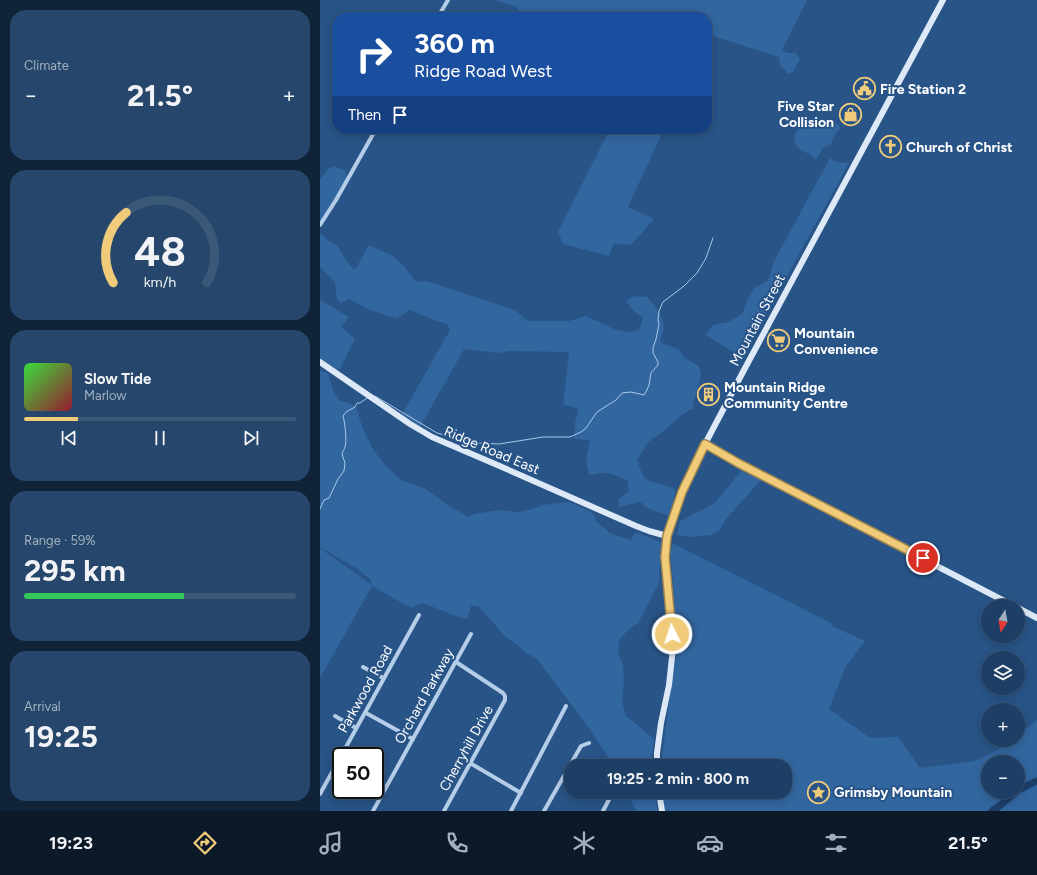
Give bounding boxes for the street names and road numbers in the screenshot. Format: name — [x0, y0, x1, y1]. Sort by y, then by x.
street label: Mountain Street — [726, 271, 789, 369]
street label: Ridge Road East — [441, 423, 542, 478]
street label: Parkwood Road — [334, 642, 397, 736]
street label: Orchard Parkway — [391, 645, 458, 747]
street label: Cherryhill Drive — [436, 702, 497, 794]

